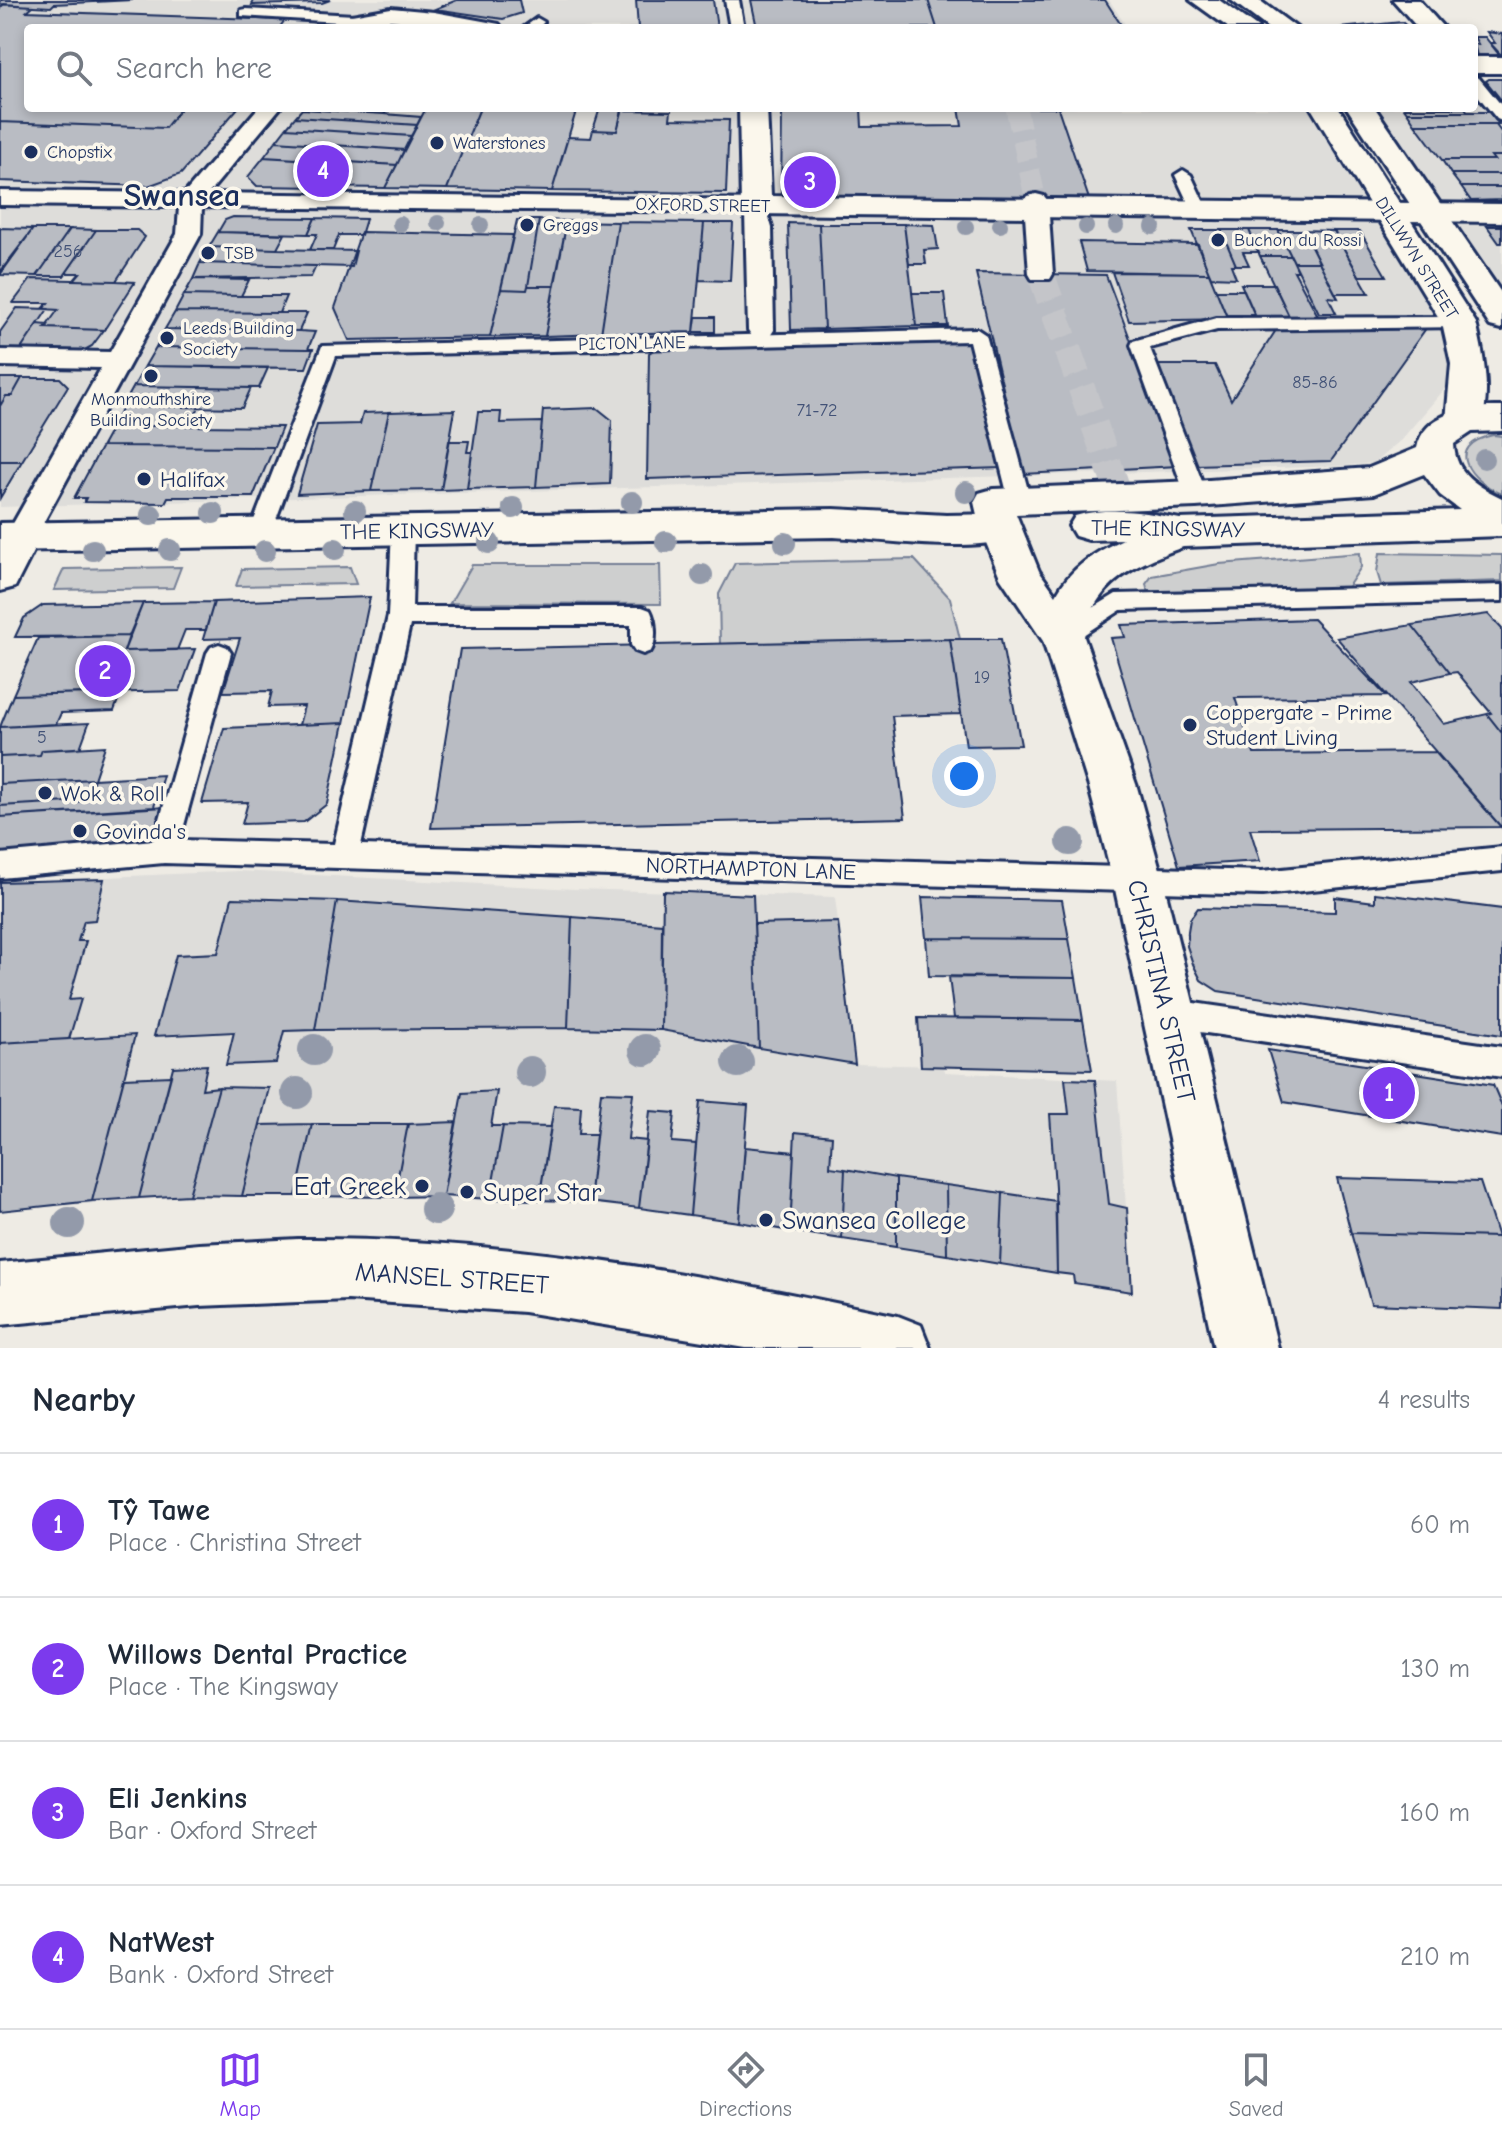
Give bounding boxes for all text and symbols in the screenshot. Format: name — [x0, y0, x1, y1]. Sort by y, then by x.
search box — [24, 24, 1478, 112]
icon: search — [52, 46, 96, 90]
text: Search here — [116, 51, 272, 86]
place label: Waterstones — [453, 133, 546, 154]
marker: Waterstones — [428, 134, 446, 152]
pin: 4 — [297, 141, 349, 201]
place label: Chopstix — [47, 142, 112, 163]
marker: Chopstix — [22, 143, 40, 161]
pin: 3 — [784, 152, 836, 212]
district label: Swansea — [124, 177, 240, 214]
street label: DILLWYN STREET — [1371, 193, 1463, 324]
street label: OXFORD STREET — [635, 194, 771, 217]
place label: Greggs — [543, 215, 598, 236]
marker: Greggs — [518, 216, 536, 234]
place label: Buchon du Rossi — [1234, 230, 1362, 251]
marker: Buchon du Rossi — [1209, 231, 1227, 249]
house number: 256 — [54, 241, 82, 262]
place label: TSB — [224, 243, 255, 264]
marker: TSB — [199, 244, 217, 262]
place label: Leeds Building Society — [183, 318, 294, 360]
marker: Leeds Building Society — [158, 329, 176, 347]
street label: PICTON LANE — [578, 332, 686, 355]
marker: Monmouthshire Building Society — [142, 367, 160, 385]
house number: 85-86 — [1292, 372, 1338, 393]
place label: Monmouthshire Building Society — [90, 389, 213, 431]
house number: 71-72 — [797, 400, 837, 421]
place label: Halifax — [160, 467, 225, 493]
marker: Halifax — [135, 470, 153, 488]
street label: THE KINGSWAY — [1091, 515, 1245, 543]
street label: THE KINGSWAY — [340, 517, 494, 545]
pin: 2 — [79, 641, 131, 701]
house number: 19 — [974, 667, 990, 688]
place label: Coppergate - Prime Student Living — [1206, 700, 1392, 751]
marker: Coppergate - Prime Student Living — [1181, 716, 1199, 734]
house number: 5 — [37, 727, 47, 748]
your location — [944, 756, 984, 796]
place label: Wok & Roll — [61, 781, 164, 807]
marker: Wok & Roll — [36, 784, 54, 802]
place label: Govinda's — [96, 819, 186, 845]
marker: Govinda's — [71, 822, 89, 840]
street label: NORTHAMPTON LANE — [645, 852, 857, 886]
street label: CHRISTINA STREET — [1121, 877, 1201, 1106]
pin: 1 — [1363, 1063, 1415, 1123]
place label: Eat Greek — [294, 1172, 406, 1202]
marker: Eat Greek — [413, 1177, 431, 1195]
place label: Super Star — [483, 1178, 602, 1208]
marker: Super Star — [458, 1183, 476, 1201]
place label: Swansea College — [782, 1206, 966, 1236]
marker: Swansea College — [757, 1211, 775, 1229]
street label: MANSEL STREET — [354, 1257, 550, 1301]
text: Nearby — [32, 1380, 135, 1420]
text: 4 results — [1378, 1385, 1470, 1415]
text: Tŷ Tawe — [108, 1493, 210, 1528]
text: 1 — [53, 1510, 63, 1540]
text: 60 m — [1410, 1510, 1470, 1540]
text: Place · Christina Street — [108, 1528, 361, 1558]
text: Willows Dental Practice — [108, 1637, 407, 1672]
text: 2 — [52, 1654, 64, 1684]
text: 130 m — [1401, 1654, 1470, 1684]
text: Place · The Kingsway — [108, 1672, 338, 1702]
text: Eli Jenkins — [108, 1781, 247, 1816]
text: 3 — [52, 1798, 64, 1828]
text: 160 m — [1400, 1798, 1470, 1828]
text: Bar · Oxford Street — [108, 1816, 316, 1846]
text: NatWest — [108, 1925, 214, 1960]
text: 4 — [52, 1942, 64, 1972]
text: 210 m — [1400, 1942, 1470, 1972]
text: Bank · Oxford Street — [108, 1960, 333, 1990]
tab: Map — [218, 2048, 262, 2122]
tab: Directions — [699, 2048, 792, 2122]
tab: Saved — [1229, 2048, 1284, 2122]

